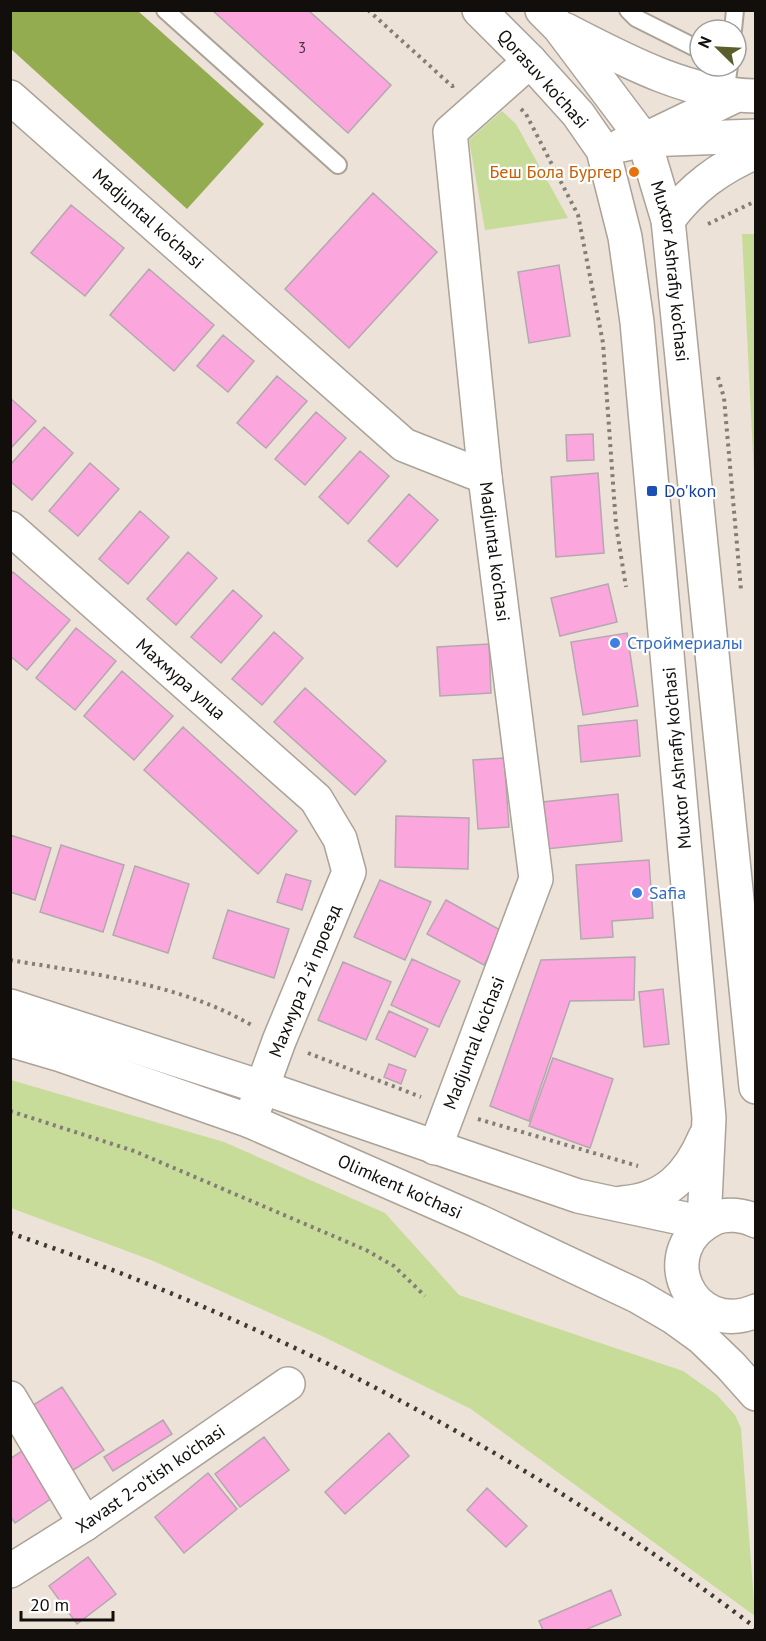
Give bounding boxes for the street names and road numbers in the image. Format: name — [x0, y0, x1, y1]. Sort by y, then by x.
street label: Qorasuv ko'chasi — [493, 24, 594, 133]
street label: Madjuntal ko'chasi — [88, 163, 209, 274]
street label: Muxtor Ashrafiy ko'chasi — [646, 178, 694, 363]
street label: Madjuntal ko'chasi — [475, 480, 515, 623]
street label: Махмура улца — [131, 633, 231, 725]
street label: Muxtor Ashrafiy ko'chasi — [657, 666, 696, 850]
street label: Махмура 2-й проезд — [263, 901, 346, 1061]
street label: Madjuntal ko'chasi — [438, 973, 509, 1113]
street label: Olimkent ko'chasi — [334, 1149, 466, 1224]
street label: Xavast 2-o'tish ko'chasi — [71, 1419, 229, 1538]

